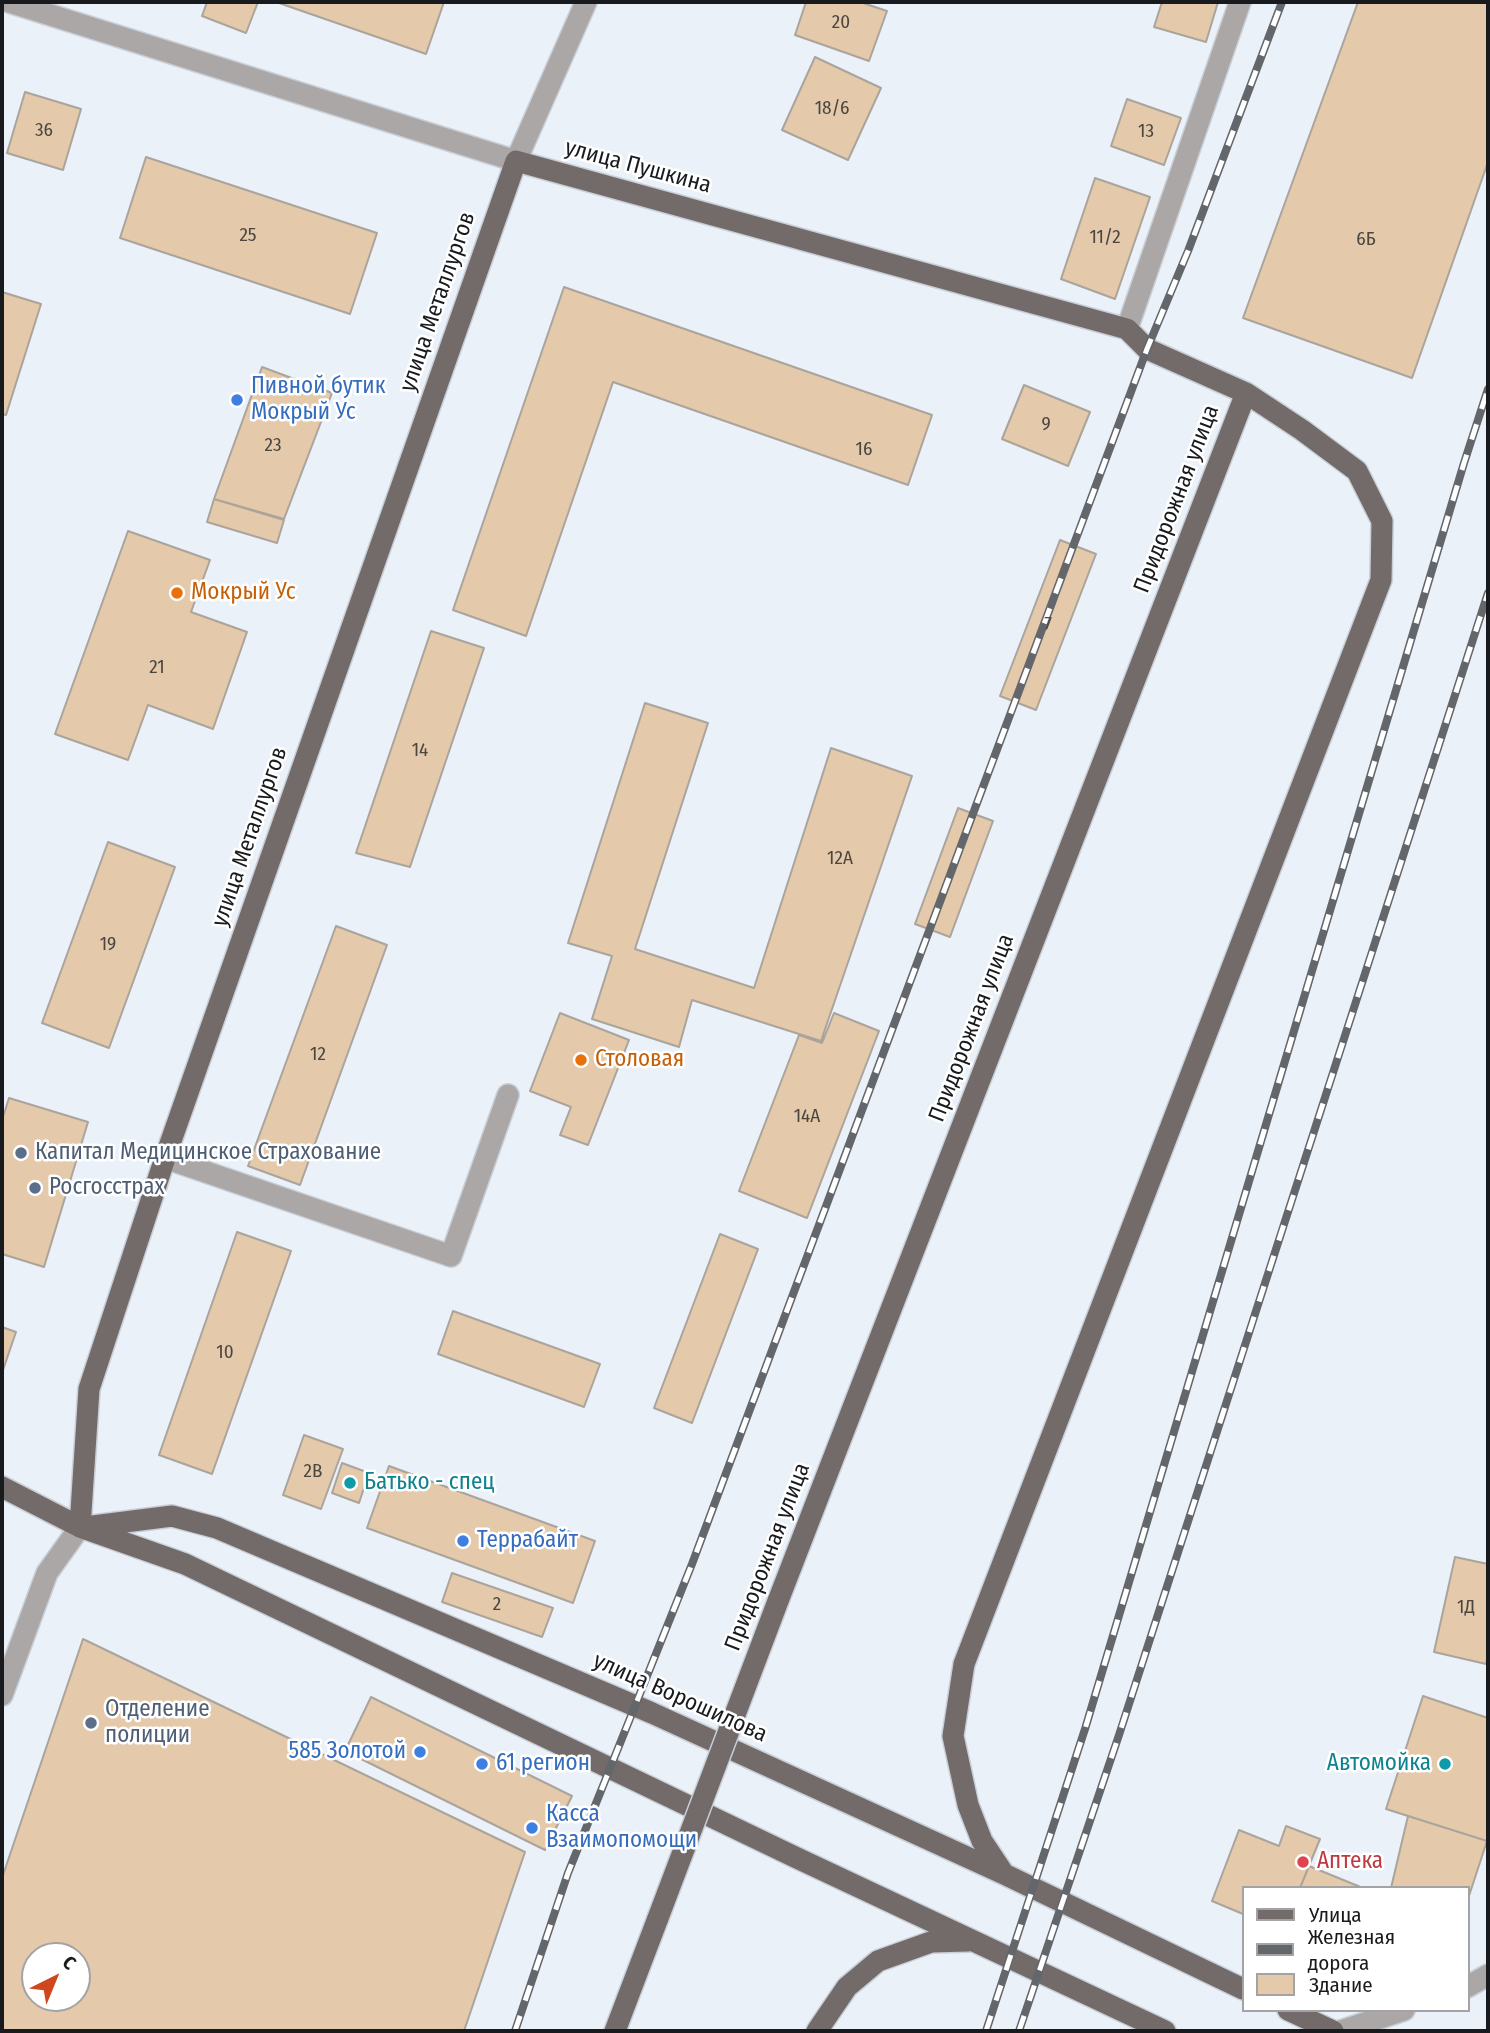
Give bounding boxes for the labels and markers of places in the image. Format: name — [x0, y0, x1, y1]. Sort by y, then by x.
place label: Пивной бутик Мокрый Ус — [251, 373, 385, 427]
marker: Пивной бутик Мокрый Ус — [229, 392, 245, 408]
place label: Мокрый Ус — [191, 579, 296, 607]
marker: Мокрый Ус — [169, 585, 185, 601]
place label: Столовая — [595, 1046, 684, 1074]
marker: Столовая — [573, 1052, 589, 1068]
place label: Капитал Медицинское Страхование — [35, 1139, 381, 1167]
marker: Капитал Медицинское Страхование — [13, 1145, 29, 1161]
place label: Росгосстрах — [49, 1174, 165, 1202]
marker: Росгосстрах — [27, 1180, 43, 1196]
place label: Батько - спец — [364, 1469, 494, 1497]
marker: Батько - спец — [342, 1475, 358, 1491]
place label: Террабайт — [477, 1527, 578, 1555]
marker: Террабайт — [455, 1533, 471, 1549]
place label: Отделение полиции — [105, 1696, 210, 1750]
marker: Отделение полиции — [83, 1715, 99, 1731]
place label: 585 Золотой — [289, 1738, 406, 1766]
marker: 585 Золотой — [412, 1744, 428, 1760]
place label: 61 регион — [496, 1750, 590, 1778]
place label: Автомойка — [1327, 1750, 1431, 1778]
marker: 61 регион — [474, 1756, 490, 1772]
marker: Автомойка — [1437, 1756, 1453, 1772]
place label: Касса Взаимопомощи — [546, 1801, 697, 1855]
marker: Касса Взаимопомощи — [524, 1820, 540, 1836]
place label: Аптека — [1317, 1848, 1383, 1876]
marker: Аптека — [1295, 1854, 1311, 1870]

